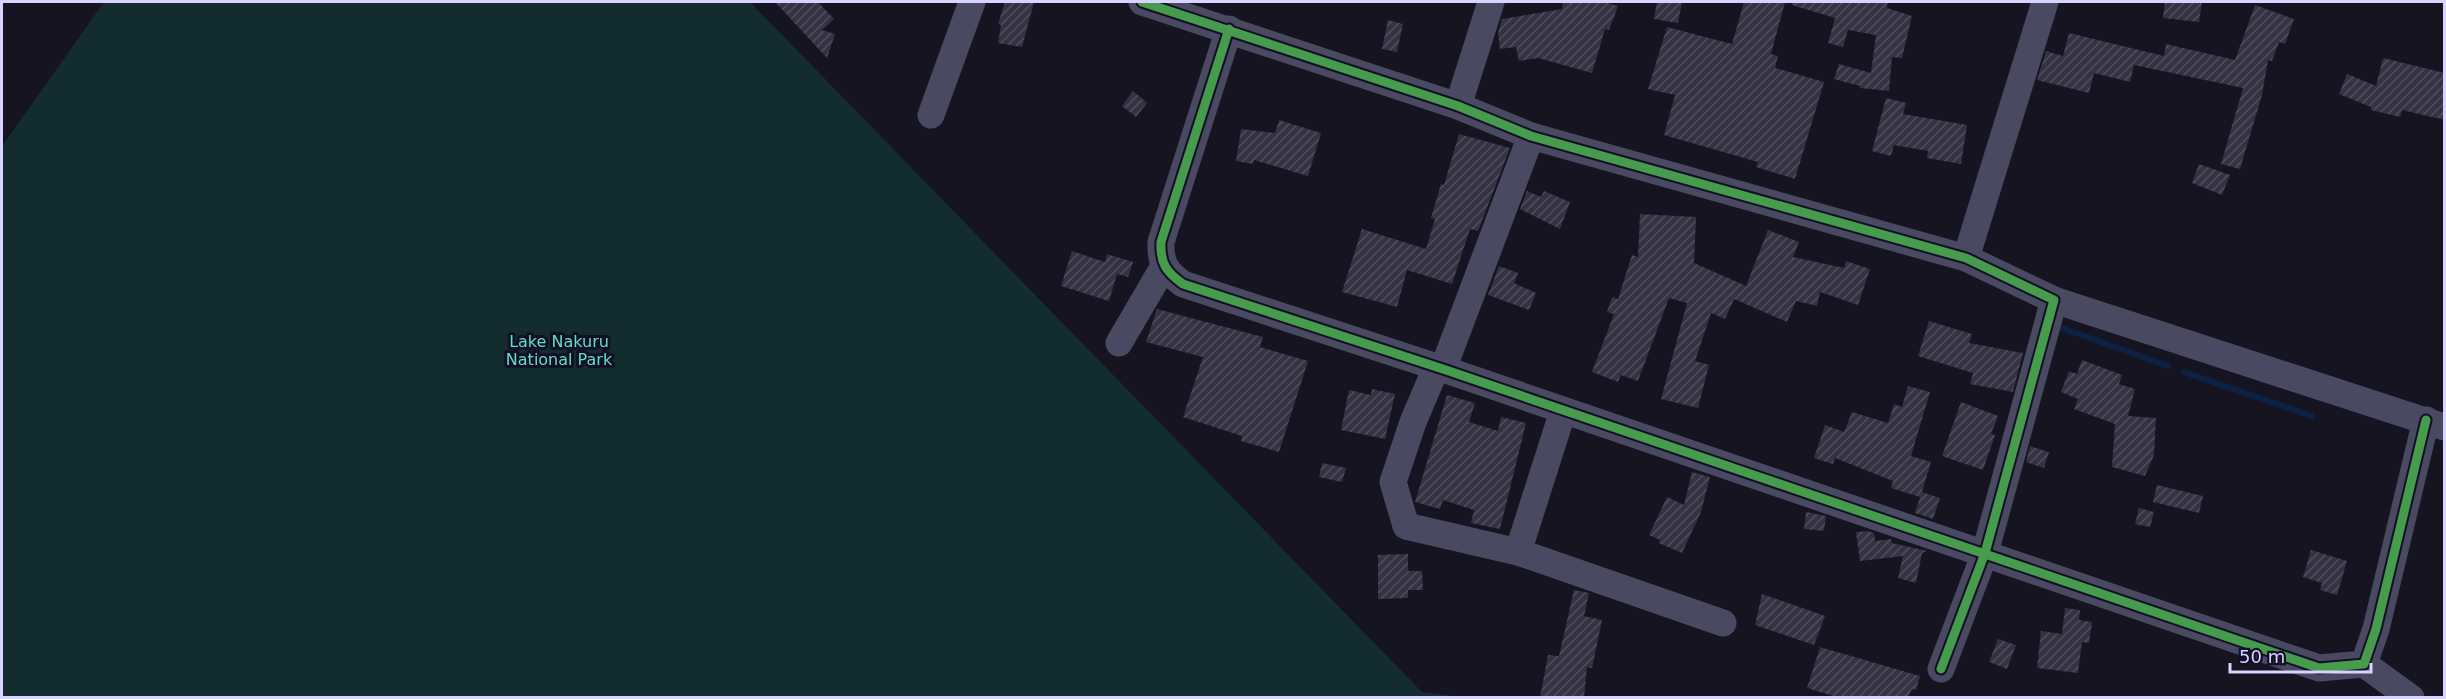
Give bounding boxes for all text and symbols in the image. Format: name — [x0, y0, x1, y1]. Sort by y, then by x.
park label: Lake Nakuru National Park — [506, 332, 613, 369]
scale bar — [2230, 636, 2371, 674]
text: 50 m — [2239, 646, 2285, 667]

